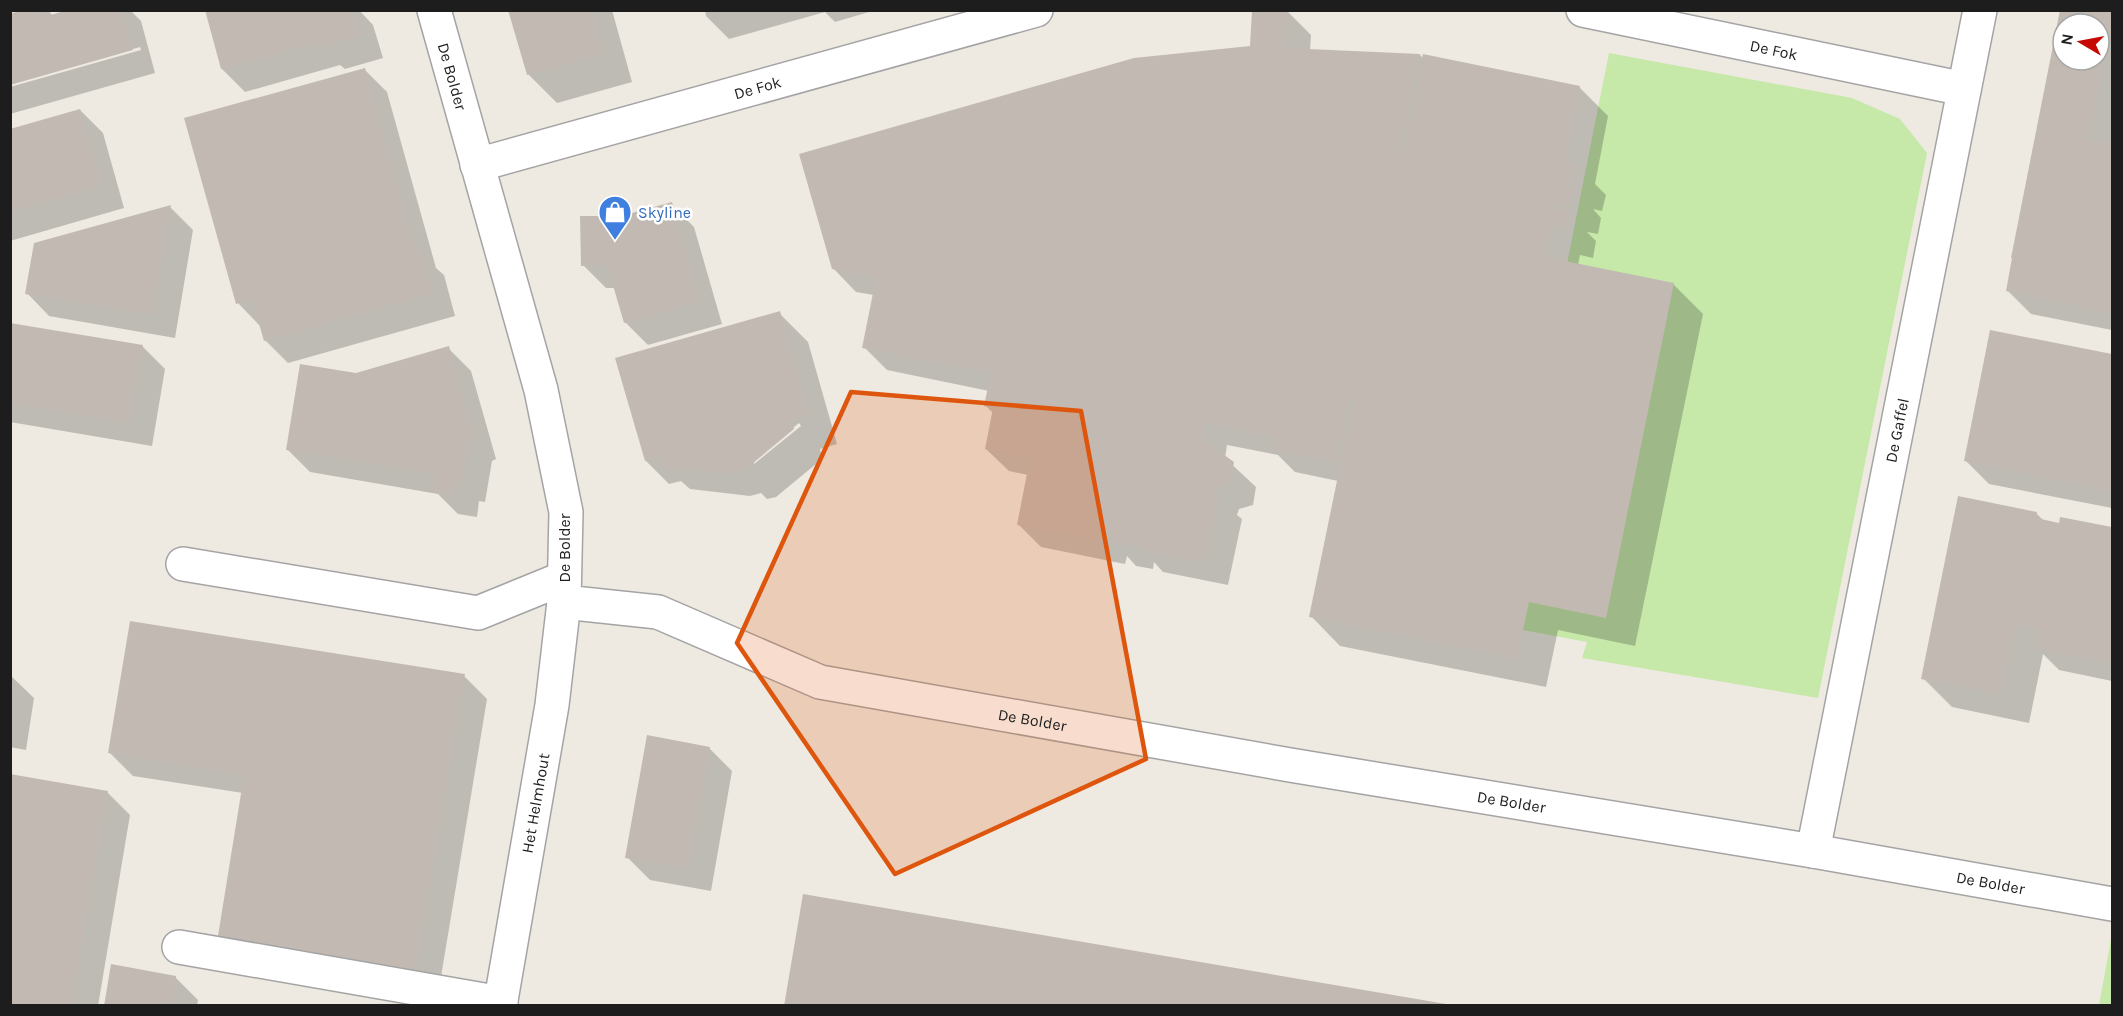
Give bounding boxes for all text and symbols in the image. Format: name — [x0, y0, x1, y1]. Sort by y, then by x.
north arrow — [2051, 12, 2111, 72]
text: N — [2056, 32, 2077, 47]
street label: De Fok — [1748, 36, 1799, 64]
street label: De Bolder — [434, 41, 471, 113]
street label: De Fok — [732, 72, 783, 103]
shop icon: Skyline — [597, 194, 633, 241]
place label: Skyline — [638, 203, 691, 222]
street label: De Gaffel — [1881, 396, 1913, 464]
street label: De Bolder — [555, 513, 574, 583]
street label: De Bolder — [997, 705, 1068, 735]
street label: Het Helmhout — [518, 752, 554, 855]
street label: De Bolder — [1476, 787, 1547, 817]
street label: De Bolder — [1955, 868, 2026, 898]

